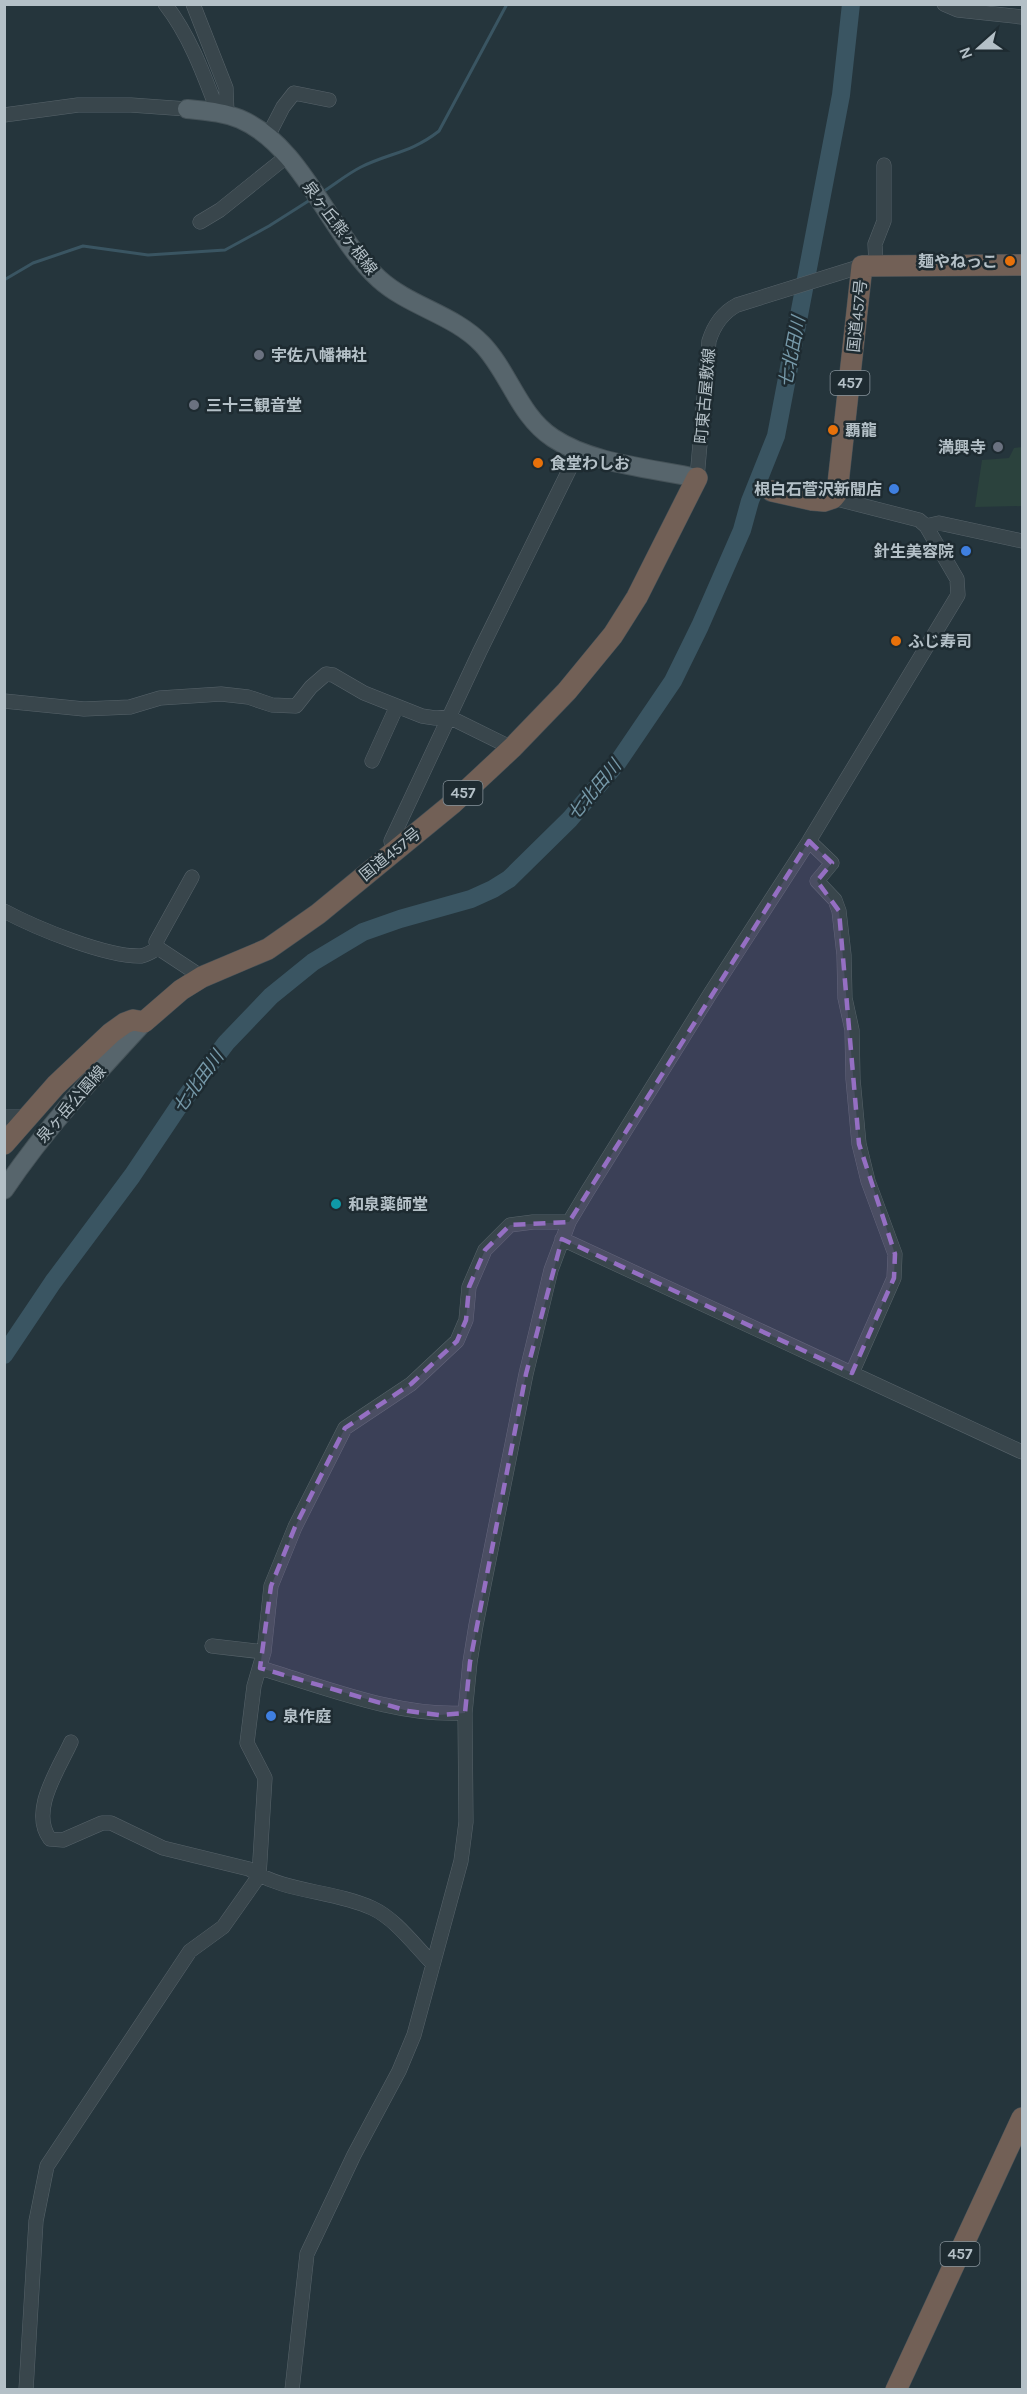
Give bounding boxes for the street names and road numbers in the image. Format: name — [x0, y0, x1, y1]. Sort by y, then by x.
street label: 泉ヶ丘熊ヶ根線 — [299, 178, 381, 278]
street label: 国道457号 — [844, 278, 870, 354]
street label: 町東古屋敷線 — [691, 347, 719, 445]
road number: 457 — [830, 371, 870, 395]
road number: 457 — [444, 781, 482, 805]
street label: 国道457号 — [355, 823, 425, 885]
street label: 泉ヶ岳公園線 — [32, 1062, 110, 1146]
road number: 457 — [940, 2242, 980, 2266]

